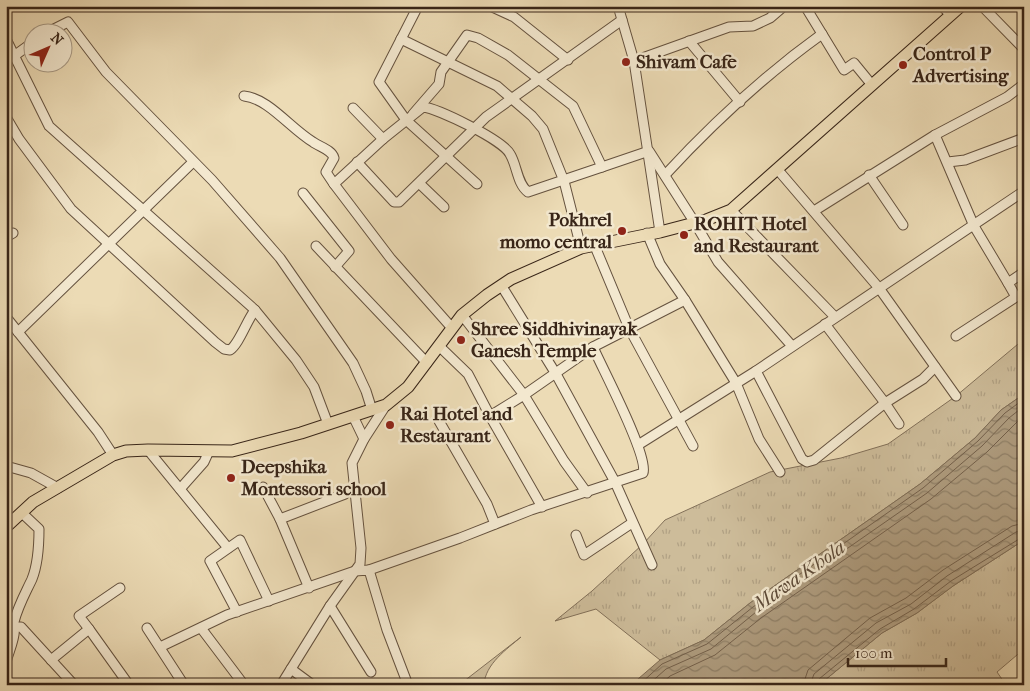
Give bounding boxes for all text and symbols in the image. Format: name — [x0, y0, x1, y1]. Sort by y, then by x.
north arrow — [22, 22, 72, 72]
text: N — [47, 29, 67, 49]
place label: Control P Advertising — [912, 43, 1009, 87]
place label: Shivam Cafe — [636, 51, 737, 73]
marker: Shivam Cafe — [620, 56, 632, 68]
marker: Control P Advertising — [897, 59, 909, 71]
place label: Pokhrel momo central — [499, 209, 613, 253]
place label: ROHIT Hotel and Restaurant — [694, 213, 819, 257]
marker: Pokhrel momo central — [616, 225, 628, 237]
marker: ROHIT Hotel and Restaurant — [678, 229, 690, 241]
place label: Shree Siddhivinayak Ganesh Temple — [471, 318, 639, 362]
marker: Shree Siddhivinayak Ganesh Temple — [455, 334, 467, 346]
place label: Rai Hotel and Restaurant — [400, 403, 513, 447]
marker: Rai Hotel and Restaurant — [384, 419, 396, 431]
place label: Deepshika Montessori school — [240, 456, 387, 500]
marker: Deepshika Montessori school — [225, 472, 237, 484]
water label: Mawa Khola — [747, 536, 850, 617]
scale bar — [848, 636, 945, 668]
text: 100 m — [855, 644, 893, 662]

